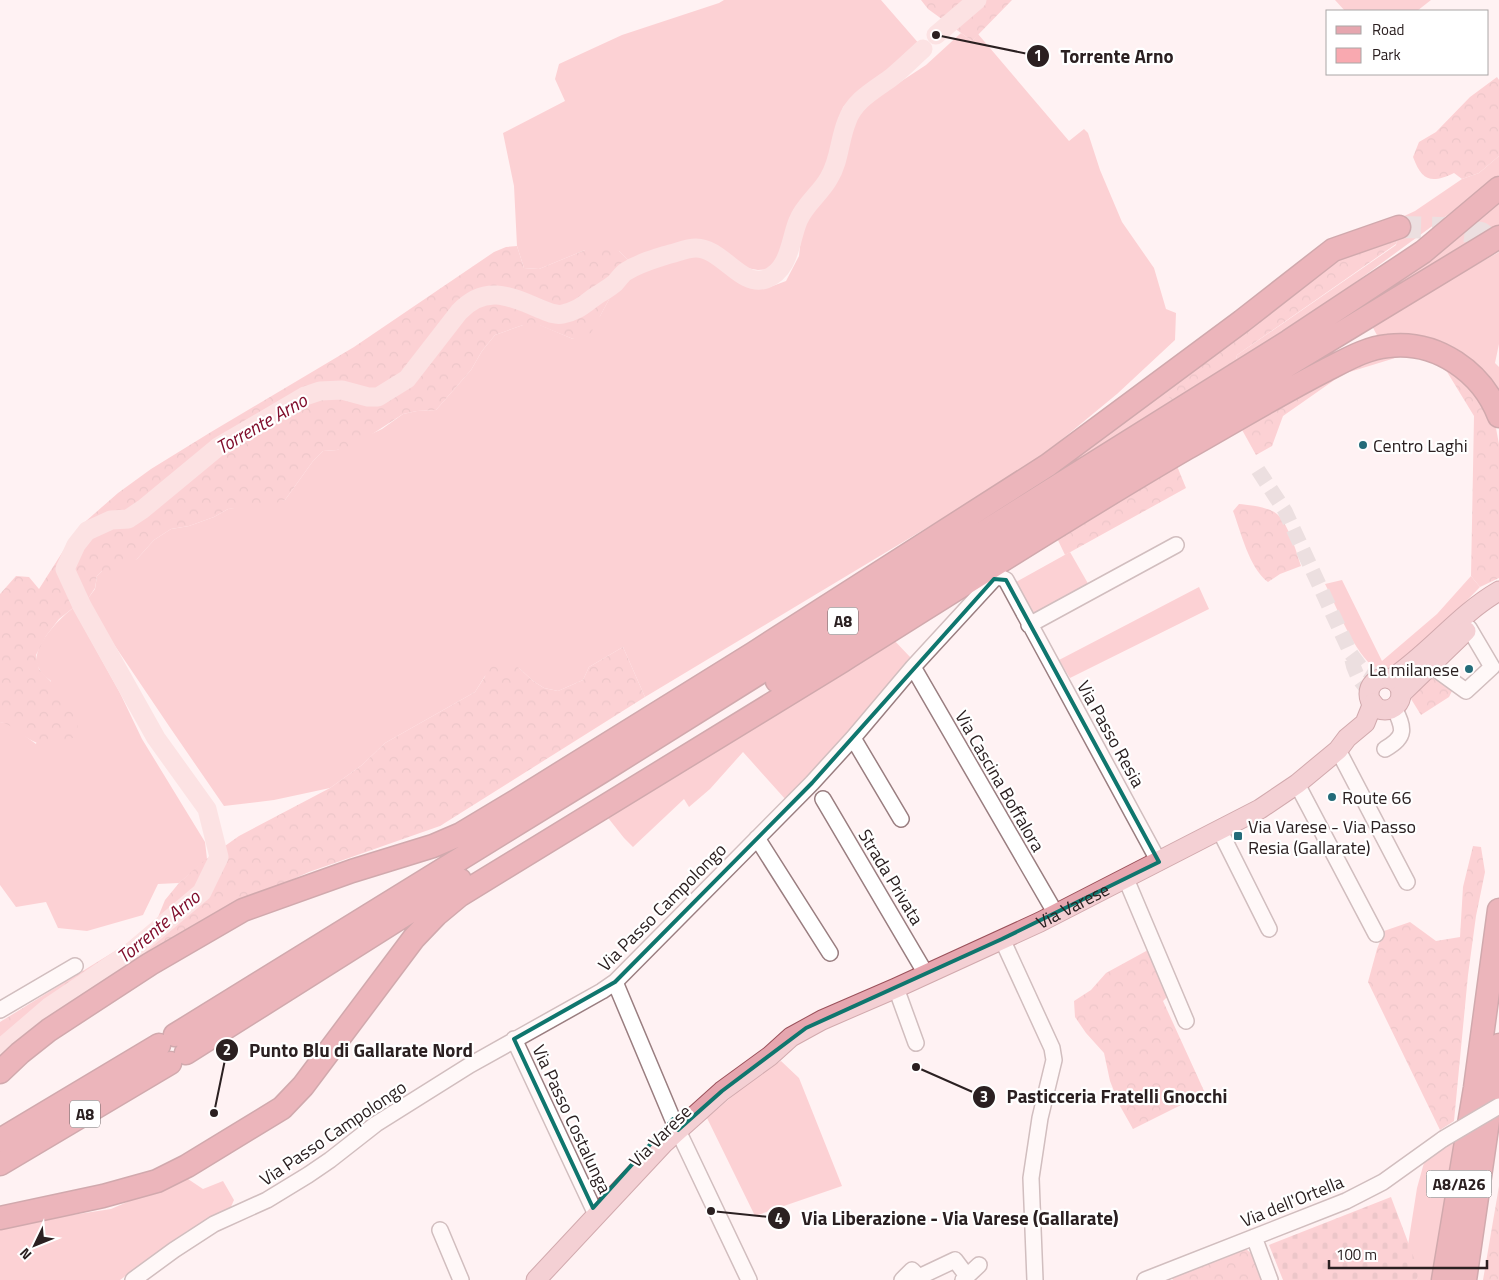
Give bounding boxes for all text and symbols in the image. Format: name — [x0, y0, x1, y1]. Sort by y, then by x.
legend — [1326, 10, 1489, 75]
text: Road — [1372, 18, 1404, 41]
callout: Torrente Arno — [1026, 39, 1184, 73]
text: Torrente Arno — [1060, 41, 1174, 70]
text: Park — [1372, 43, 1401, 66]
text: 1 — [1034, 44, 1042, 67]
water label: Torrente Arno — [210, 385, 313, 461]
place label: Centro Laghi — [1373, 432, 1468, 459]
marker: Centro Laghi — [1357, 439, 1369, 451]
road number: A8 — [828, 608, 858, 634]
place label: La milanese — [1369, 656, 1459, 683]
marker: La milanese — [1463, 663, 1475, 675]
street label: Via Passo Resia — [1070, 676, 1152, 792]
street label: Via Cascina Boffalora — [948, 705, 1052, 857]
place label: Route 66 — [1342, 784, 1412, 811]
marker: Route 66 — [1326, 791, 1338, 803]
place label: Via Varese - Via Passo Resia (Gallarate) — [1248, 813, 1416, 861]
street label: Strada Privata — [852, 824, 930, 930]
marker: Via Varese - Via Passo Resia (Gallarate) — [1232, 830, 1244, 842]
street label: Via Passo Campolongo — [592, 837, 732, 977]
street label: Via Varese — [1031, 875, 1114, 935]
water label: Torrente Arno — [110, 882, 207, 970]
callout: Punto Blu di Gallarate Nord — [214, 1033, 483, 1067]
text: Punto Blu di Gallarate Nord — [249, 1035, 473, 1064]
text: 2 — [223, 1038, 231, 1061]
street label: Via Passo Costalunga — [526, 1040, 618, 1198]
street label: Via Passo Campolongo — [254, 1074, 412, 1192]
callout: Pasticceria Fratelli Gnocchi — [972, 1080, 1238, 1114]
text: Pasticceria Fratelli Gnocchi — [1007, 1081, 1227, 1110]
text: 3 — [980, 1085, 988, 1108]
street label: Via Varese — [623, 1099, 697, 1173]
road number: A8 — [70, 1100, 100, 1128]
street label: Via dell'Ortella — [1236, 1168, 1348, 1234]
road number: A8/A26 — [1426, 1170, 1492, 1198]
callout: Via Liberazione - Via Varese (Gallarate) — [767, 1201, 1129, 1235]
text: Via Liberazione - Via Varese (Gallarate) — [801, 1203, 1119, 1232]
text: 4 — [775, 1207, 783, 1230]
north arrow — [10, 1220, 60, 1270]
scale bar — [1329, 1238, 1486, 1270]
text: N — [14, 1243, 36, 1265]
text: 100 m — [1336, 1243, 1377, 1266]

